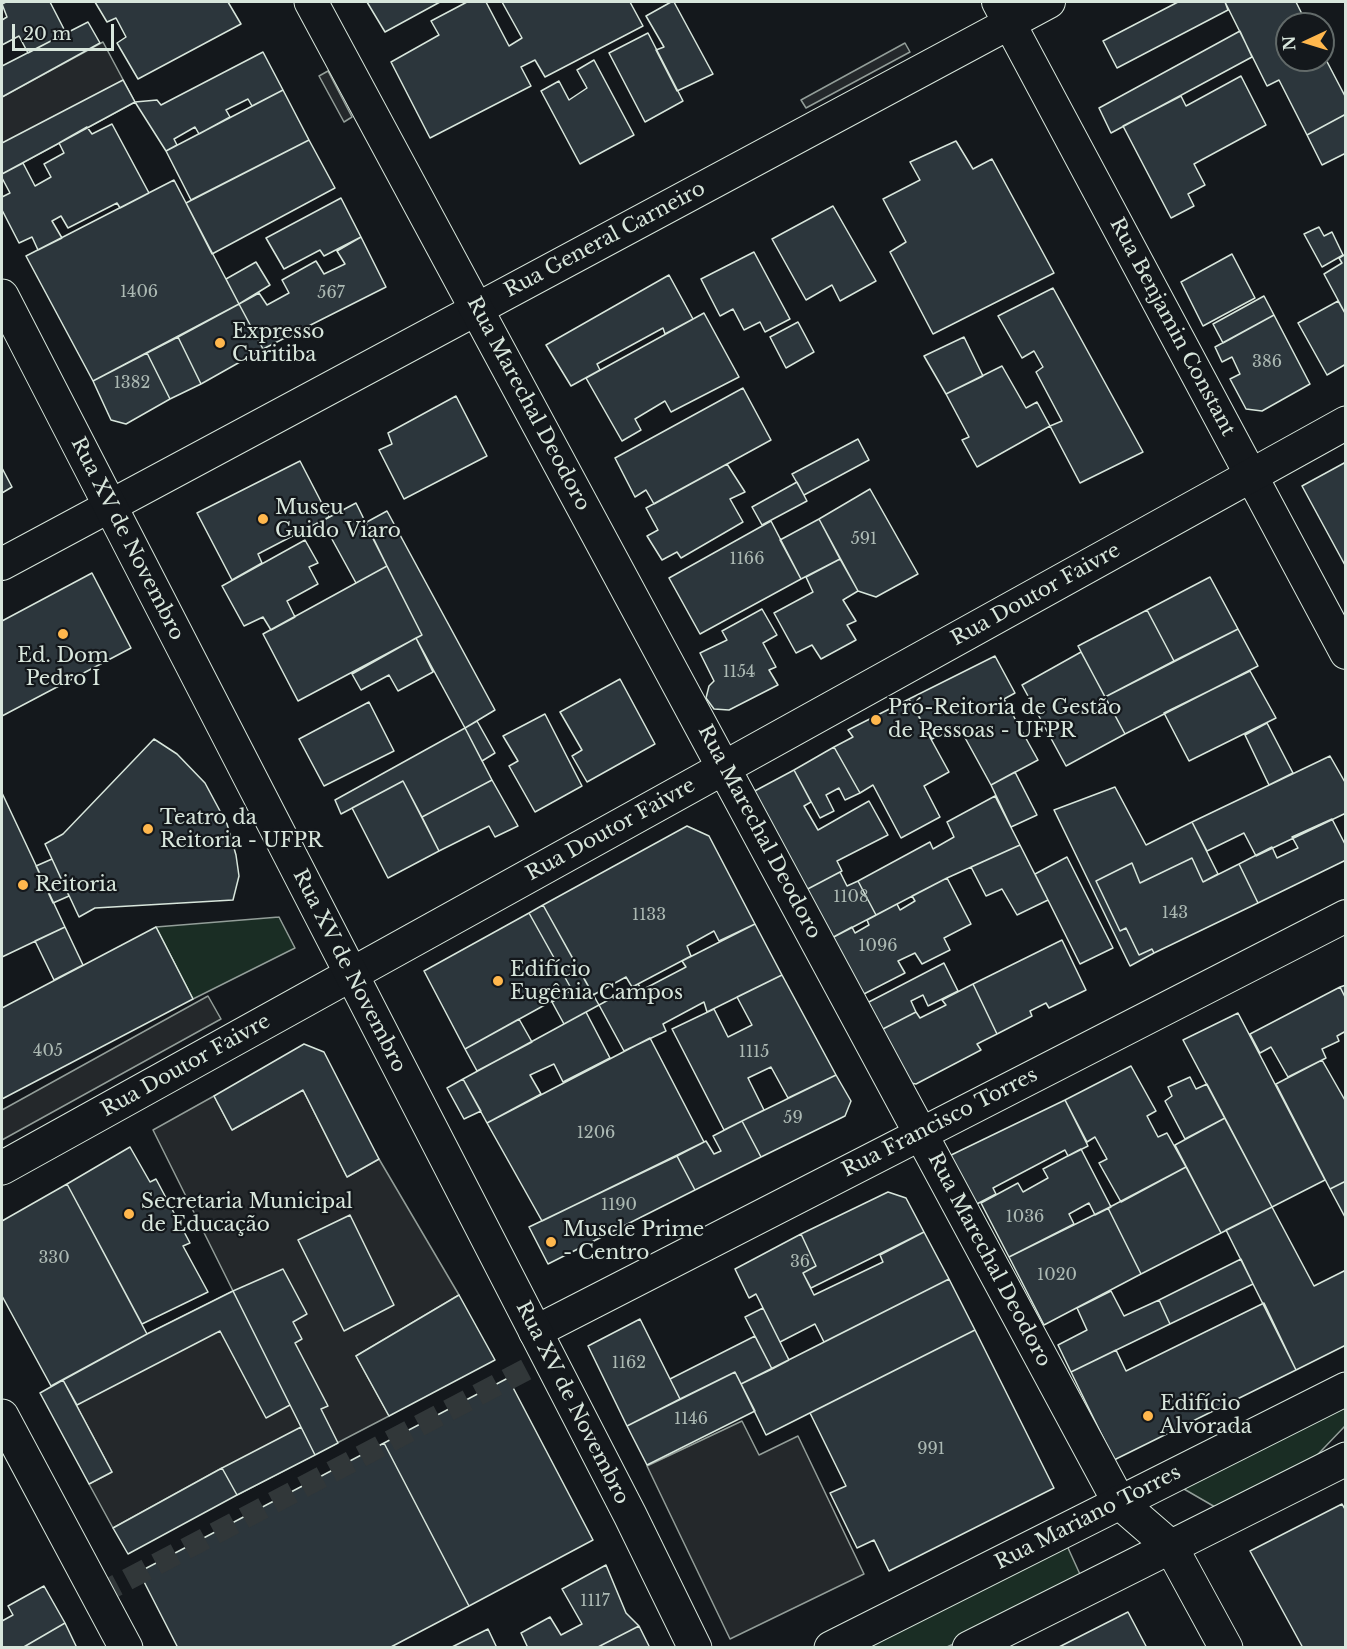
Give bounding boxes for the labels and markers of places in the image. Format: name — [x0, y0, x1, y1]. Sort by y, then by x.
place label: Expresso Curitiba — [232, 320, 324, 367]
marker: Expresso Curitiba — [213, 336, 227, 350]
place label: Museu Guido Viaro — [275, 496, 401, 543]
marker: Museu Guido Viaro — [256, 512, 270, 526]
marker: Ed. Dom Pedro I — [56, 627, 70, 641]
place label: Ed. Dom Pedro I — [17, 644, 109, 691]
place label: Pró-Reitoria de Gestão de Pessoas - UFPR — [888, 696, 1121, 743]
marker: Pró-Reitoria de Gestão de Pessoas - UFPR — [869, 713, 883, 727]
place label: Teatro da Reitoria - UFPR — [160, 806, 323, 853]
marker: Teatro da Reitoria - UFPR — [141, 822, 155, 836]
place label: Reitoria — [35, 873, 117, 897]
marker: Reitoria — [16, 878, 30, 892]
place label: Edifício Eugênia Campos — [510, 958, 683, 1005]
marker: Edifício Eugênia Campos — [491, 974, 505, 988]
place label: Secretaria Municipal de Educação — [141, 1190, 353, 1237]
marker: Secretaria Municipal de Educação — [122, 1207, 136, 1221]
place label: Muscle Prime - Centro — [563, 1218, 704, 1265]
marker: Muscle Prime - Centro — [544, 1235, 558, 1249]
place label: Edifício Alvorada — [1160, 1392, 1252, 1439]
marker: Edifício Alvorada — [1141, 1409, 1155, 1423]

